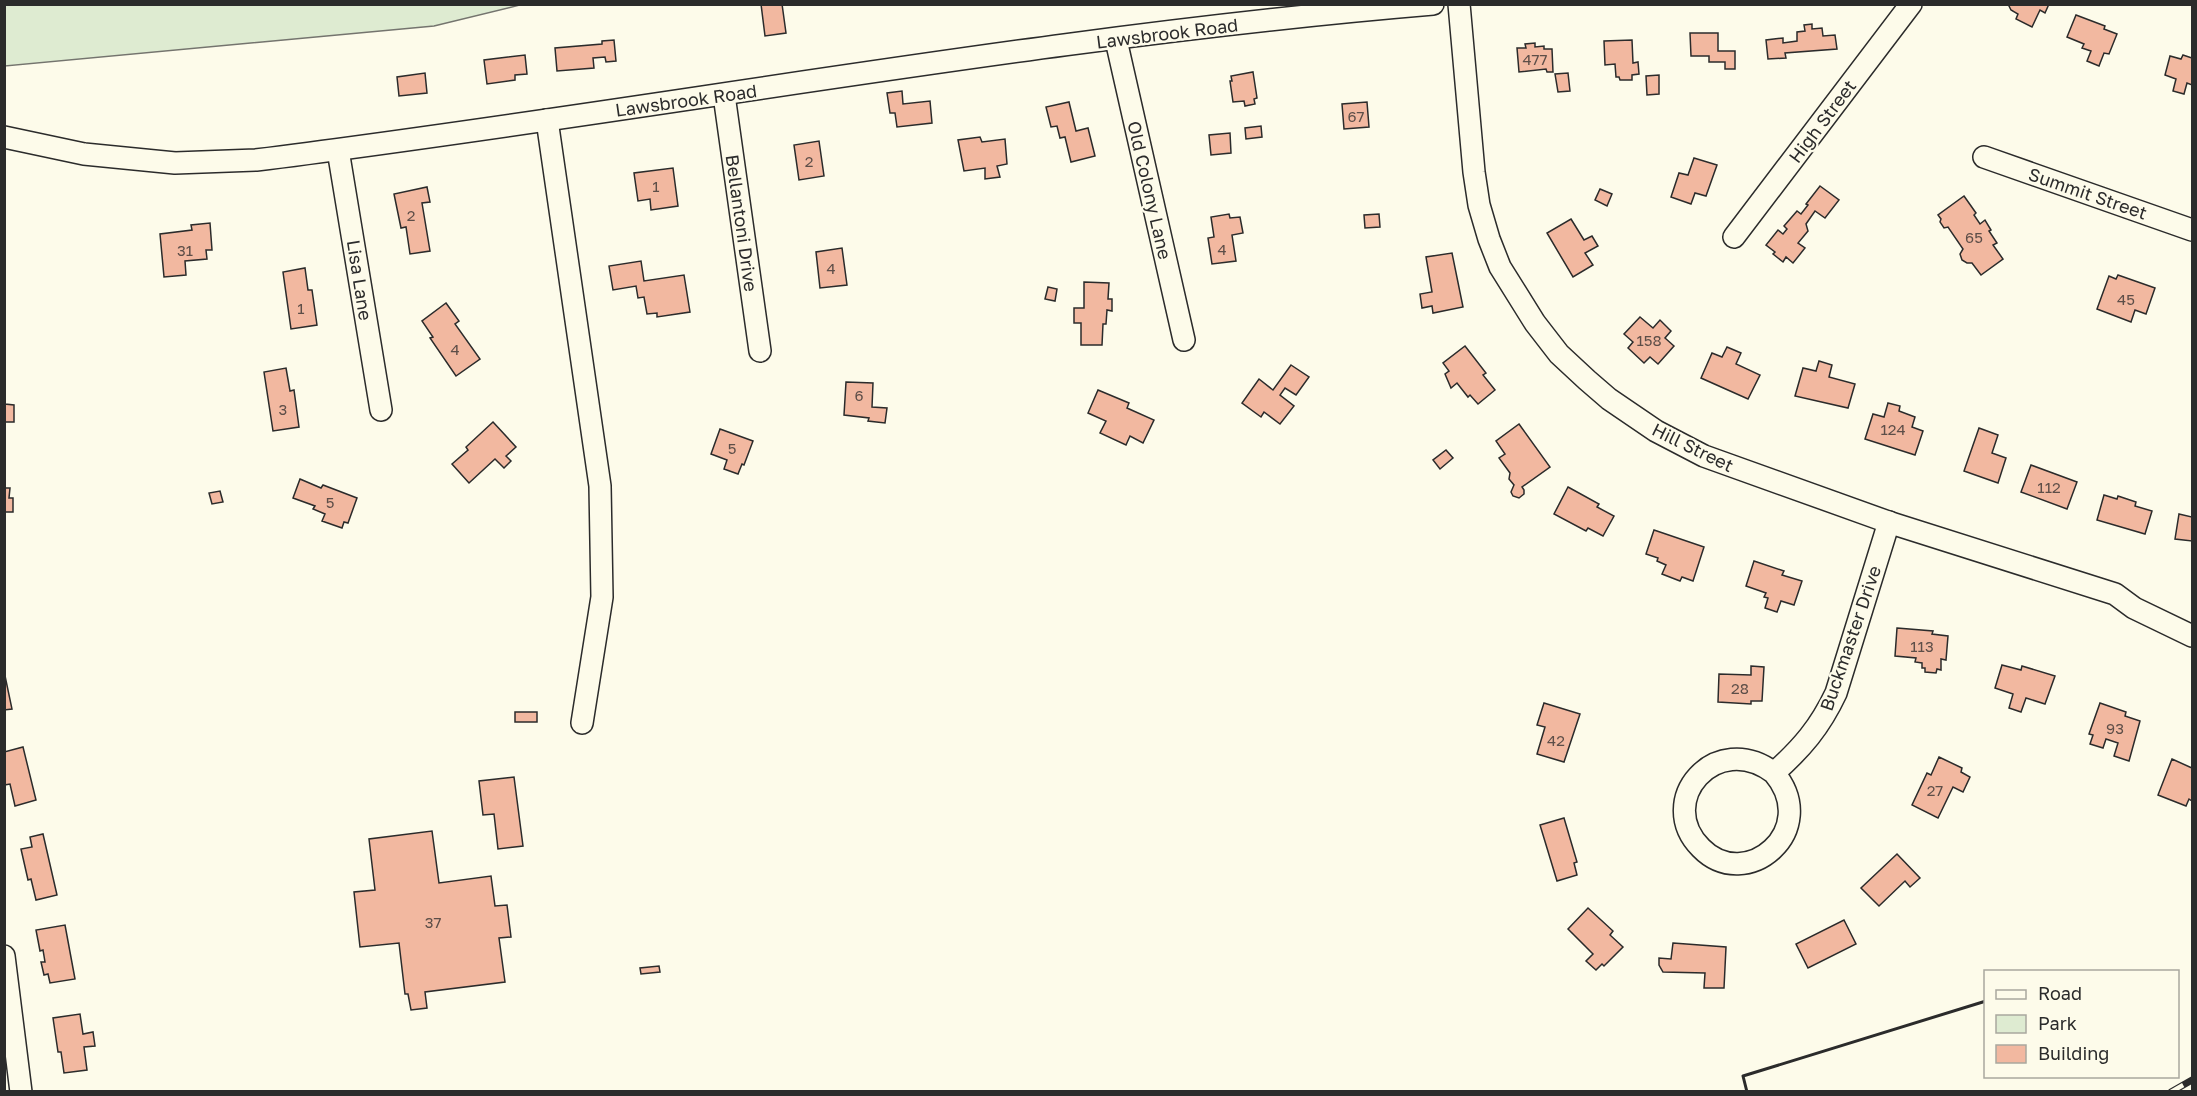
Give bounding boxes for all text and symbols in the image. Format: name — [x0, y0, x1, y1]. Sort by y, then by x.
street label: Lawsbrook Road — [1095, 13, 1239, 53]
house number: 477 — [1522, 50, 1548, 68]
street label: High Street — [1784, 75, 1860, 167]
street label: Lawsbrook Road — [614, 79, 758, 121]
house number: 67 — [1347, 107, 1365, 125]
street label: Old Colony Lane — [1123, 119, 1177, 261]
house number: 2 — [805, 152, 813, 170]
street label: Bellantoni Drive — [721, 153, 763, 293]
street label: Summit Street — [2026, 162, 2150, 224]
house number: 1 — [652, 177, 660, 195]
house number: 2 — [407, 206, 415, 224]
house number: 65 — [1965, 228, 1983, 246]
street label: Lisa Lane — [343, 238, 377, 322]
house number: 4 — [1217, 240, 1227, 258]
house number: 31 — [177, 241, 193, 259]
house number: 4 — [826, 259, 836, 277]
house number: 45 — [2117, 290, 2135, 308]
house number: 1 — [297, 299, 305, 317]
house number: 158 — [1636, 331, 1662, 349]
house number: 4 — [450, 340, 460, 358]
house number: 6 — [854, 386, 864, 404]
house number: 3 — [279, 400, 287, 418]
street label: Hill Street — [1649, 418, 1737, 476]
house number: 124 — [1880, 420, 1906, 438]
house number: 5 — [728, 439, 736, 457]
house number: 112 — [2037, 478, 2061, 496]
house number: 5 — [326, 493, 334, 511]
street label: Buckmaster Drive — [1815, 562, 1885, 714]
house number: 113 — [1910, 637, 1934, 655]
house number: 28 — [1731, 679, 1749, 697]
house number: 93 — [2106, 719, 2124, 737]
house number: 42 — [1547, 731, 1565, 749]
house number: 27 — [1927, 781, 1943, 799]
house number: 37 — [425, 913, 441, 931]
legend — [1984, 970, 2179, 1078]
text: Road — [2038, 982, 2082, 1004]
text: Park — [2038, 1012, 2077, 1034]
text: Building — [2038, 1042, 2109, 1064]

